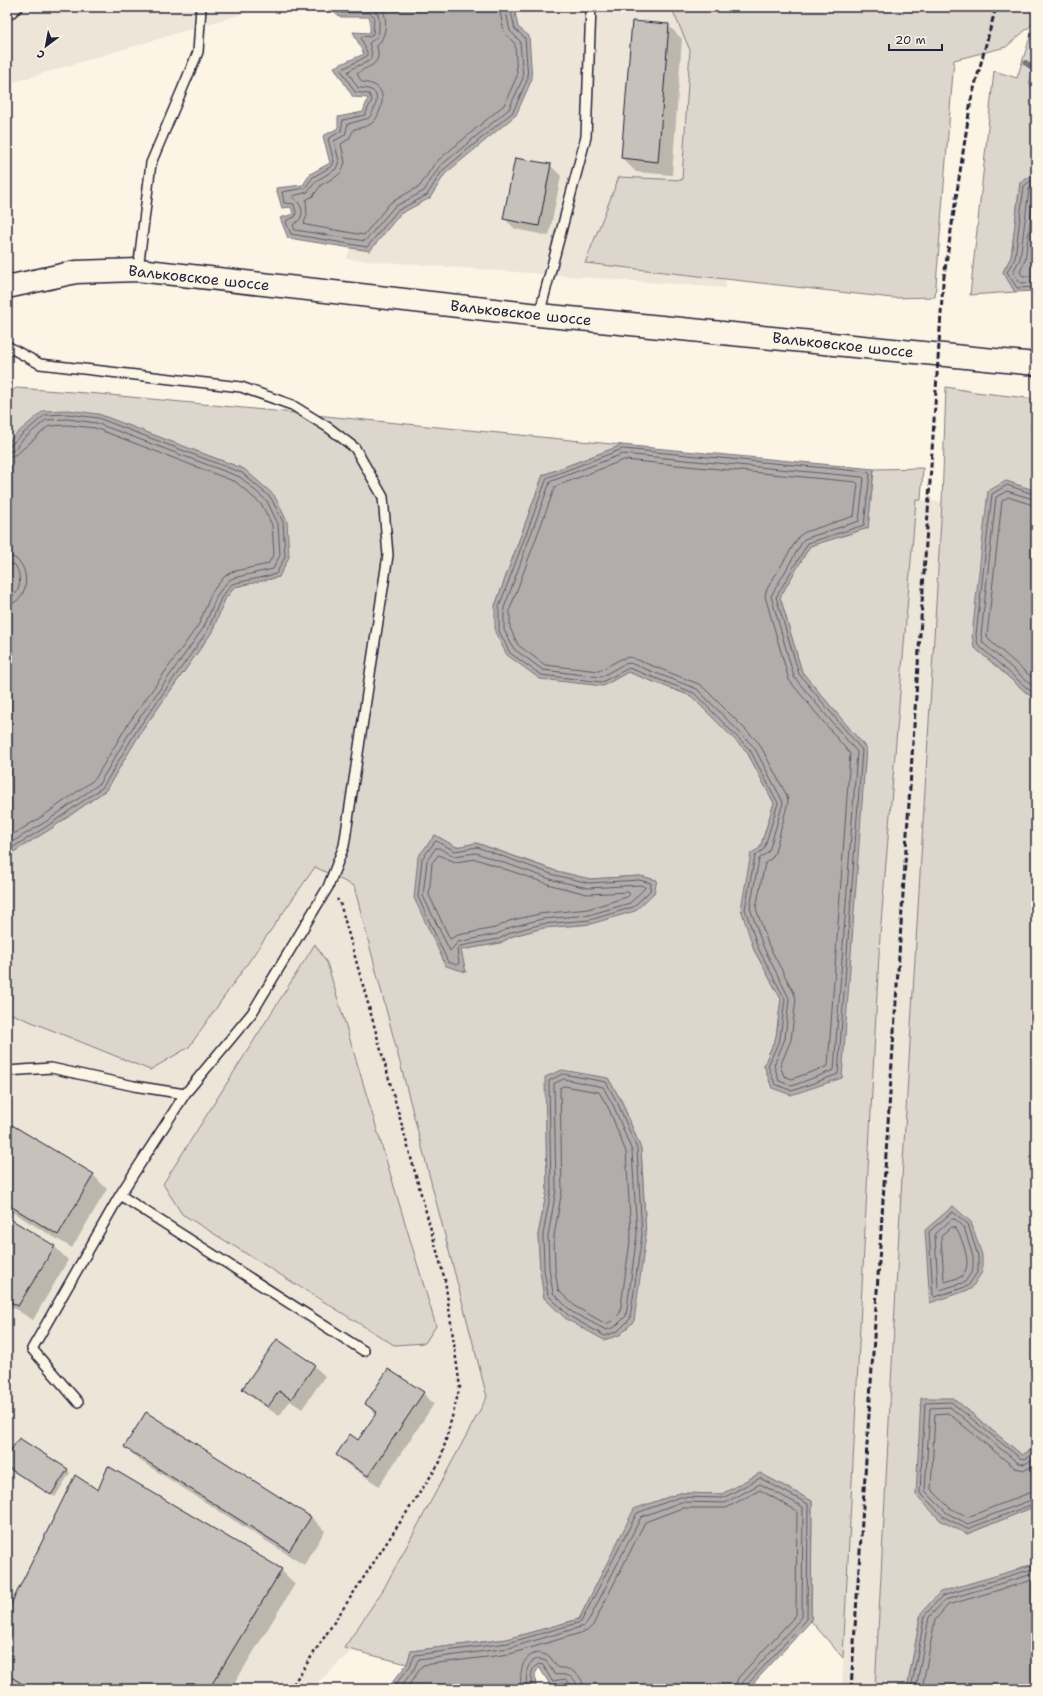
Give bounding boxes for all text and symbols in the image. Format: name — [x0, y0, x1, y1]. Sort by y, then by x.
north arrow — [26, 26, 66, 66]
scale bar — [889, 26, 942, 52]
text: 20 m — [895, 32, 926, 48]
text: С — [34, 46, 48, 62]
street label: Вальковское шоссе — [128, 261, 270, 295]
street label: Вальковское шоссе — [450, 296, 592, 330]
street label: Вальковское шоссе — [772, 328, 914, 362]

